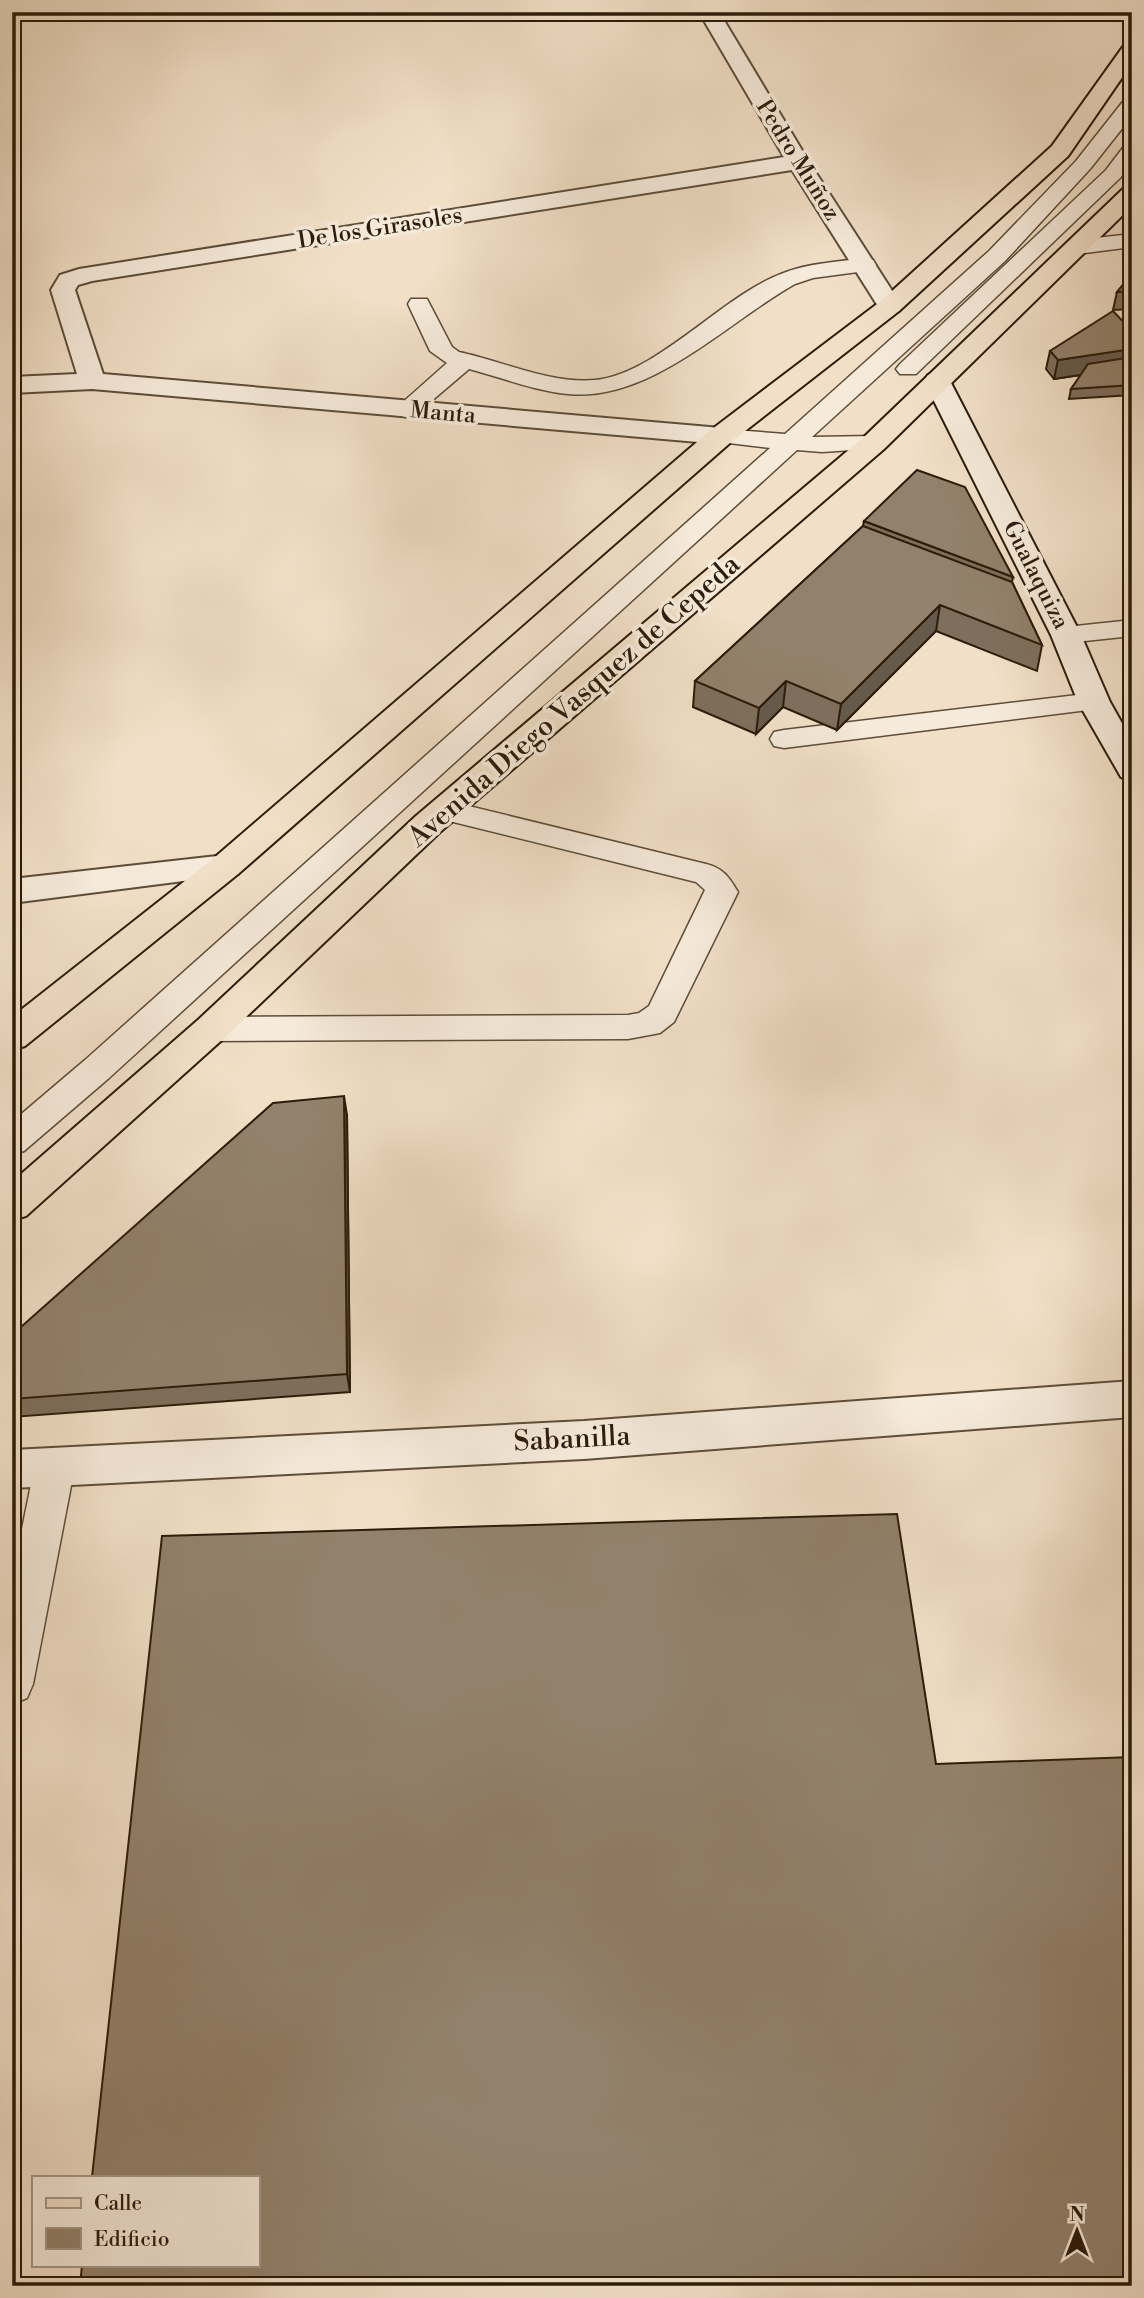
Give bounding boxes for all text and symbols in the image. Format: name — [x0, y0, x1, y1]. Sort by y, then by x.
street label: Pedro Muñoz — [750, 94, 846, 226]
street label: De los Girasoles — [296, 201, 464, 255]
street label: Manta — [409, 396, 477, 430]
street label: Gualaquiza — [997, 516, 1075, 634]
street label: Avenida Diego Vasquez de Cepeda — [400, 547, 748, 855]
street label: Sabanilla — [513, 1418, 632, 1460]
legend — [32, 2176, 259, 2266]
text: Calle — [94, 2191, 142, 2217]
north arrow — [1042, 2196, 1112, 2266]
text: N — [1069, 2203, 1085, 2227]
text: Edificio — [94, 2227, 170, 2253]

